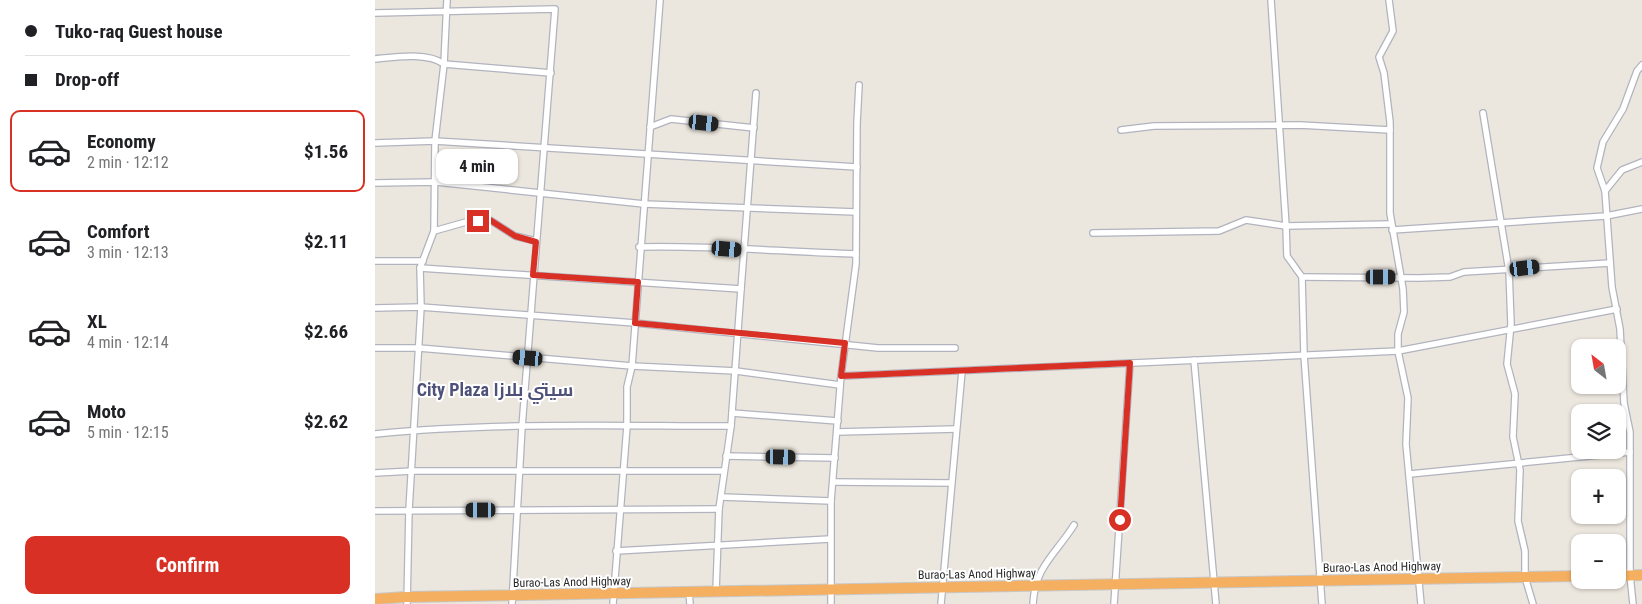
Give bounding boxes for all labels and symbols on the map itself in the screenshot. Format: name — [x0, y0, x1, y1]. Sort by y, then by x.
car — [688, 114, 719, 132]
callout: 4 min — [437, 148, 519, 184]
route end — [467, 210, 489, 232]
car — [711, 240, 742, 258]
car — [1509, 259, 1540, 277]
car — [1366, 270, 1396, 285]
north arrow — [1571, 339, 1626, 394]
car — [512, 349, 543, 367]
district label: City Plaza سيتي بلازا — [417, 379, 573, 405]
car — [765, 449, 796, 465]
car — [466, 503, 496, 518]
route start — [1109, 509, 1131, 531]
street label: Burao-Las Anod Highway — [1323, 559, 1441, 575]
street label: Burao-Las Anod Highway — [918, 566, 1036, 582]
street label: Burao-Las Anod Highway — [513, 574, 631, 590]

